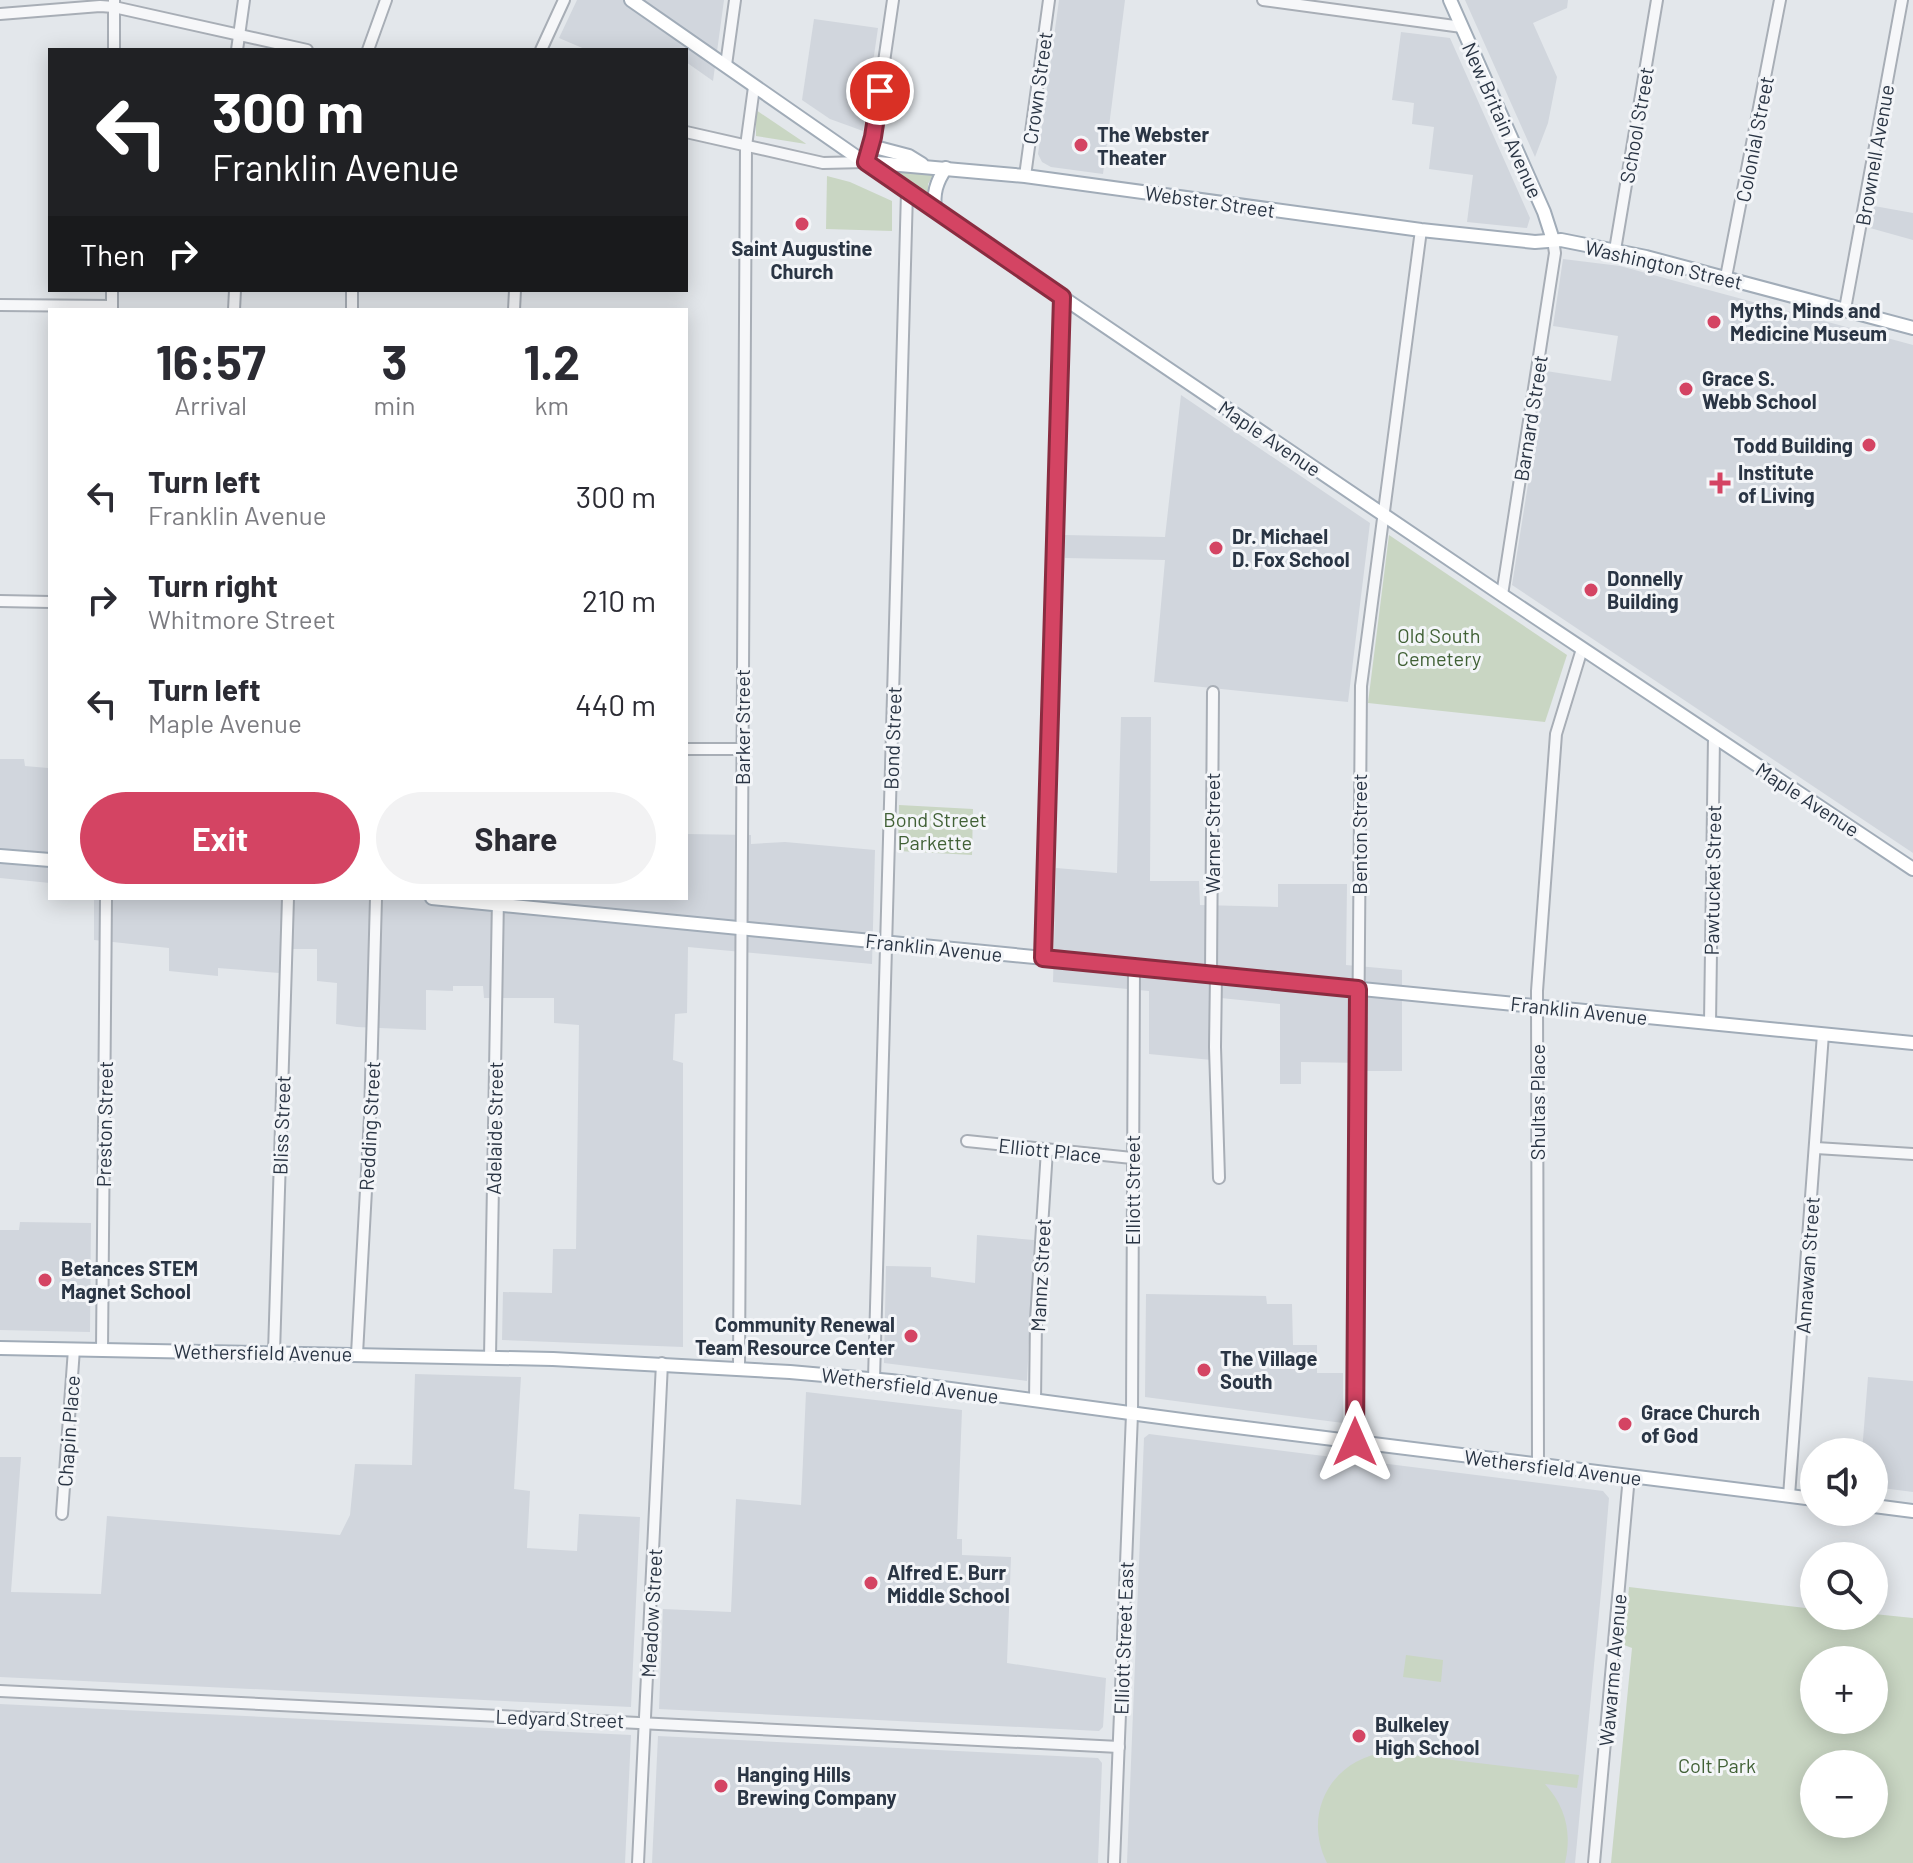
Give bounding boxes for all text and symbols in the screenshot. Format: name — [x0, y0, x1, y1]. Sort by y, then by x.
street label: Crown Street — [1017, 30, 1057, 146]
street label: New Britain Avenue — [1458, 38, 1548, 202]
pin — [846, 57, 914, 125]
street label: School Street — [1614, 65, 1658, 185]
icon: arrive — [858, 69, 902, 113]
street label: Colonial Street — [1730, 74, 1778, 204]
text: 300 m — [212, 77, 364, 144]
icon: left — [80, 80, 184, 184]
street label: Brownell Avenue — [1850, 83, 1898, 227]
place label: The Webster Theater — [1097, 122, 1209, 169]
marker: The Webster Theater — [1072, 136, 1090, 154]
text: Franklin Avenue — [212, 145, 459, 188]
street label: Webster Street — [1143, 180, 1277, 222]
marker: Saint Augustine Church — [793, 215, 811, 233]
icon: right — [161, 232, 205, 276]
street label: Washington Street — [1583, 234, 1745, 294]
text: Then — [80, 236, 145, 272]
place label: Saint Augustine Church — [732, 236, 872, 283]
place label: Myths, Minds and Medicine Museum — [1730, 298, 1887, 345]
marker: Myths, Minds and Medicine Museum — [1705, 313, 1723, 331]
text: 16:57 — [156, 332, 266, 390]
text: 3 — [382, 332, 407, 390]
text: 1.2 — [523, 332, 580, 390]
street label: Barnard Street — [1508, 353, 1552, 483]
place label: Grace S. Webb School — [1702, 366, 1817, 413]
marker: Grace S. Webb School — [1677, 380, 1695, 398]
text: Arrival — [174, 389, 247, 420]
text: min — [373, 389, 416, 420]
text: km — [535, 389, 569, 420]
street label: Maple Avenue — [1214, 395, 1326, 481]
place label: Todd Building — [1734, 433, 1853, 457]
marker: Todd Building — [1860, 436, 1878, 454]
place label: Institute of Living — [1738, 460, 1815, 507]
text: Turn left — [148, 463, 261, 499]
marker: Institute of Living — [1709, 472, 1731, 494]
icon: left — [80, 474, 124, 518]
text: 300 m — [576, 478, 656, 514]
text: Franklin Avenue — [148, 499, 327, 530]
place label: Dr. Michael D. Fox School — [1232, 524, 1350, 571]
marker: Dr. Michael D. Fox School — [1207, 539, 1225, 557]
place label: Donnelly Building — [1607, 566, 1683, 613]
text: Turn right — [148, 567, 278, 603]
icon: right — [80, 578, 124, 622]
marker: Donnelly Building — [1582, 581, 1600, 599]
text: 210 m — [582, 582, 656, 618]
text: Whitmore Street — [148, 603, 336, 634]
park label: Old South Cemetery — [1397, 623, 1481, 670]
street label: Barker Street — [730, 669, 754, 785]
text: Turn left — [148, 671, 261, 707]
icon: left — [80, 682, 124, 726]
text: 440 m — [575, 686, 656, 722]
street label: Bond Street — [878, 686, 906, 790]
text: Maple Avenue — [148, 707, 302, 738]
street label: Maple Avenue — [1752, 757, 1864, 841]
street label: Warner Street — [1200, 772, 1224, 894]
street label: Benton Street — [1347, 773, 1371, 895]
button: Exit — [80, 792, 360, 884]
button: Share — [376, 792, 656, 884]
street label: Pawtucket Street — [1699, 804, 1725, 956]
park label: Bond Street Parkette — [883, 807, 987, 854]
street label: Franklin Avenue — [864, 928, 1004, 966]
street label: Franklin Avenue — [1509, 991, 1649, 1029]
street label: Shultas Place — [1525, 1044, 1549, 1160]
street label: Preston Street — [91, 1061, 117, 1187]
street label: Redding Street — [354, 1061, 384, 1191]
street label: Adelaide Street — [481, 1061, 507, 1195]
street label: Bliss Street — [267, 1075, 295, 1175]
street label: Elliott Place — [997, 1133, 1103, 1167]
street label: Elliott Street — [1120, 1135, 1144, 1245]
street label: Annawan Street — [1790, 1196, 1824, 1334]
street label: Mannz Street — [1025, 1218, 1055, 1332]
place label: Betances STEM Magnet School — [61, 1256, 198, 1303]
marker: Betances STEM Magnet School — [36, 1271, 54, 1289]
place label: Community Renewal Team Resource Center — [695, 1312, 895, 1359]
marker: Community Renewal Team Resource Center — [902, 1327, 920, 1345]
street label: Wethersfield Avenue — [174, 1338, 352, 1366]
place label: The Village South — [1220, 1346, 1317, 1393]
marker: The Village South — [1195, 1361, 1213, 1379]
street label: Wethersfield Avenue — [820, 1362, 1000, 1408]
street label: Chapin Place — [52, 1374, 84, 1488]
position arrow — [1313, 1400, 1397, 1484]
place label: Grace Church of God — [1641, 1400, 1760, 1447]
marker: Grace Church of God — [1616, 1415, 1634, 1433]
map controls — [1800, 1438, 1888, 1838]
button: sound — [1800, 1438, 1888, 1526]
street label: Wethersfield Avenue — [1463, 1444, 1643, 1490]
button: search — [1800, 1542, 1888, 1630]
street label: Meadow Street — [636, 1548, 666, 1678]
place label: Alfred E. Burr Middle School — [887, 1560, 1010, 1607]
street label: Elliott Street East — [1108, 1561, 1138, 1715]
marker: Alfred E. Burr Middle School — [862, 1574, 880, 1592]
street label: Wawarme Avenue — [1593, 1593, 1631, 1747]
button: + — [1800, 1646, 1888, 1734]
street label: Ledyard Street — [495, 1704, 625, 1732]
place label: Bulkeley High School — [1375, 1712, 1479, 1759]
marker: Bulkeley High School — [1350, 1727, 1368, 1745]
button: − — [1800, 1750, 1888, 1838]
park label: Colt Park — [1678, 1753, 1756, 1777]
place label: Hanging Hills Brewing Company — [737, 1762, 896, 1809]
marker: Hanging Hills Brewing Company — [712, 1777, 730, 1795]

